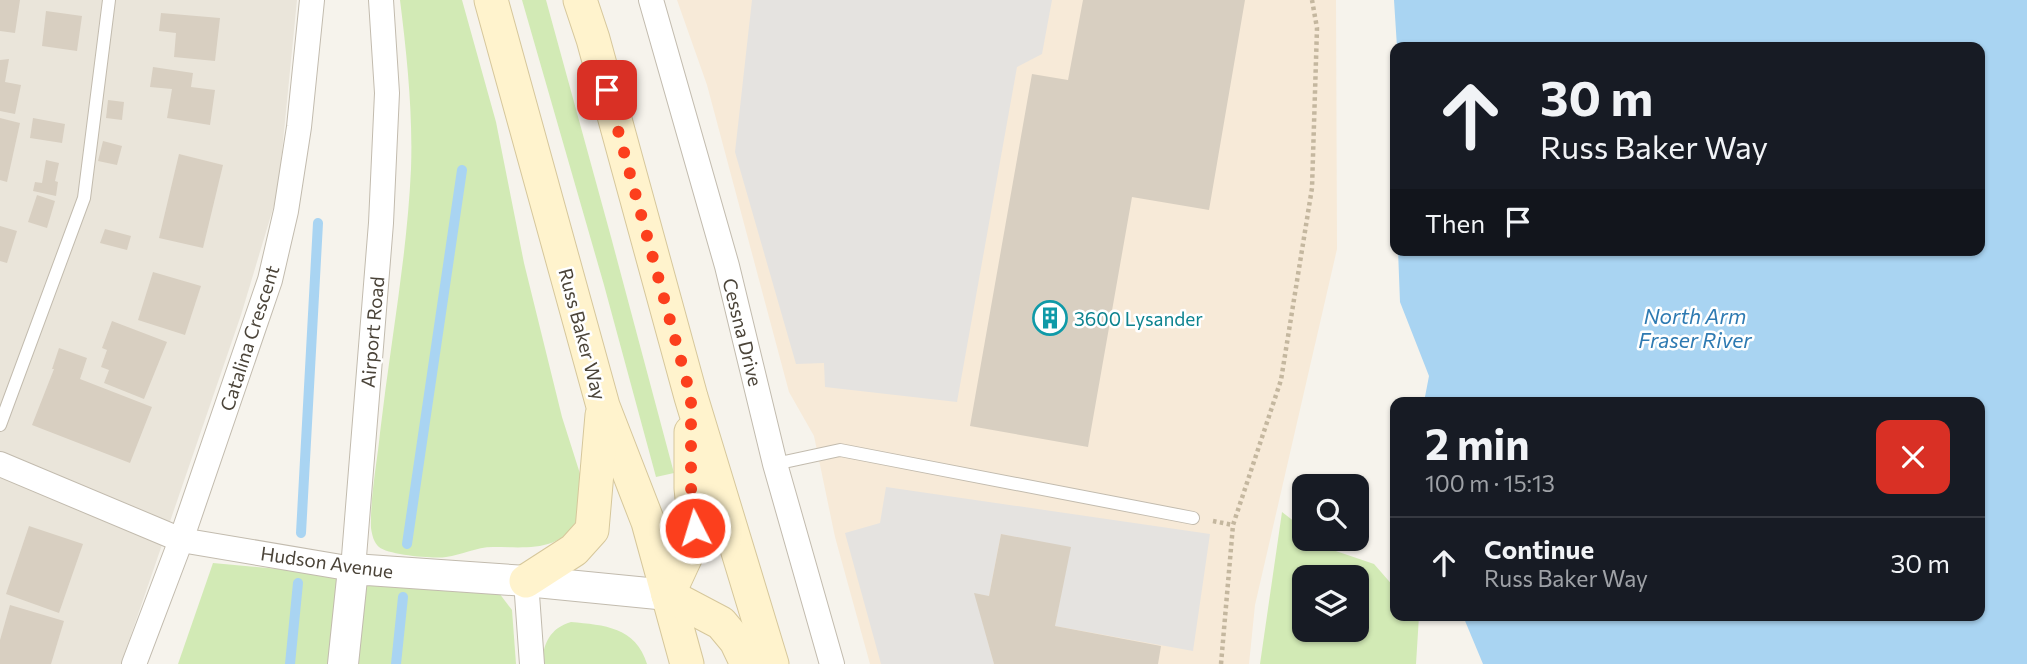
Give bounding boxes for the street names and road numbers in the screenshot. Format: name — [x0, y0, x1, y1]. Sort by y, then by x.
street label: Catalina Crescent — [215, 262, 283, 414]
street label: Russ Baker Way — [554, 266, 612, 403]
street label: Airport Road — [356, 275, 388, 389]
street label: Cessna Drive — [718, 276, 768, 388]
street label: Hudson Avenue — [259, 541, 395, 583]

